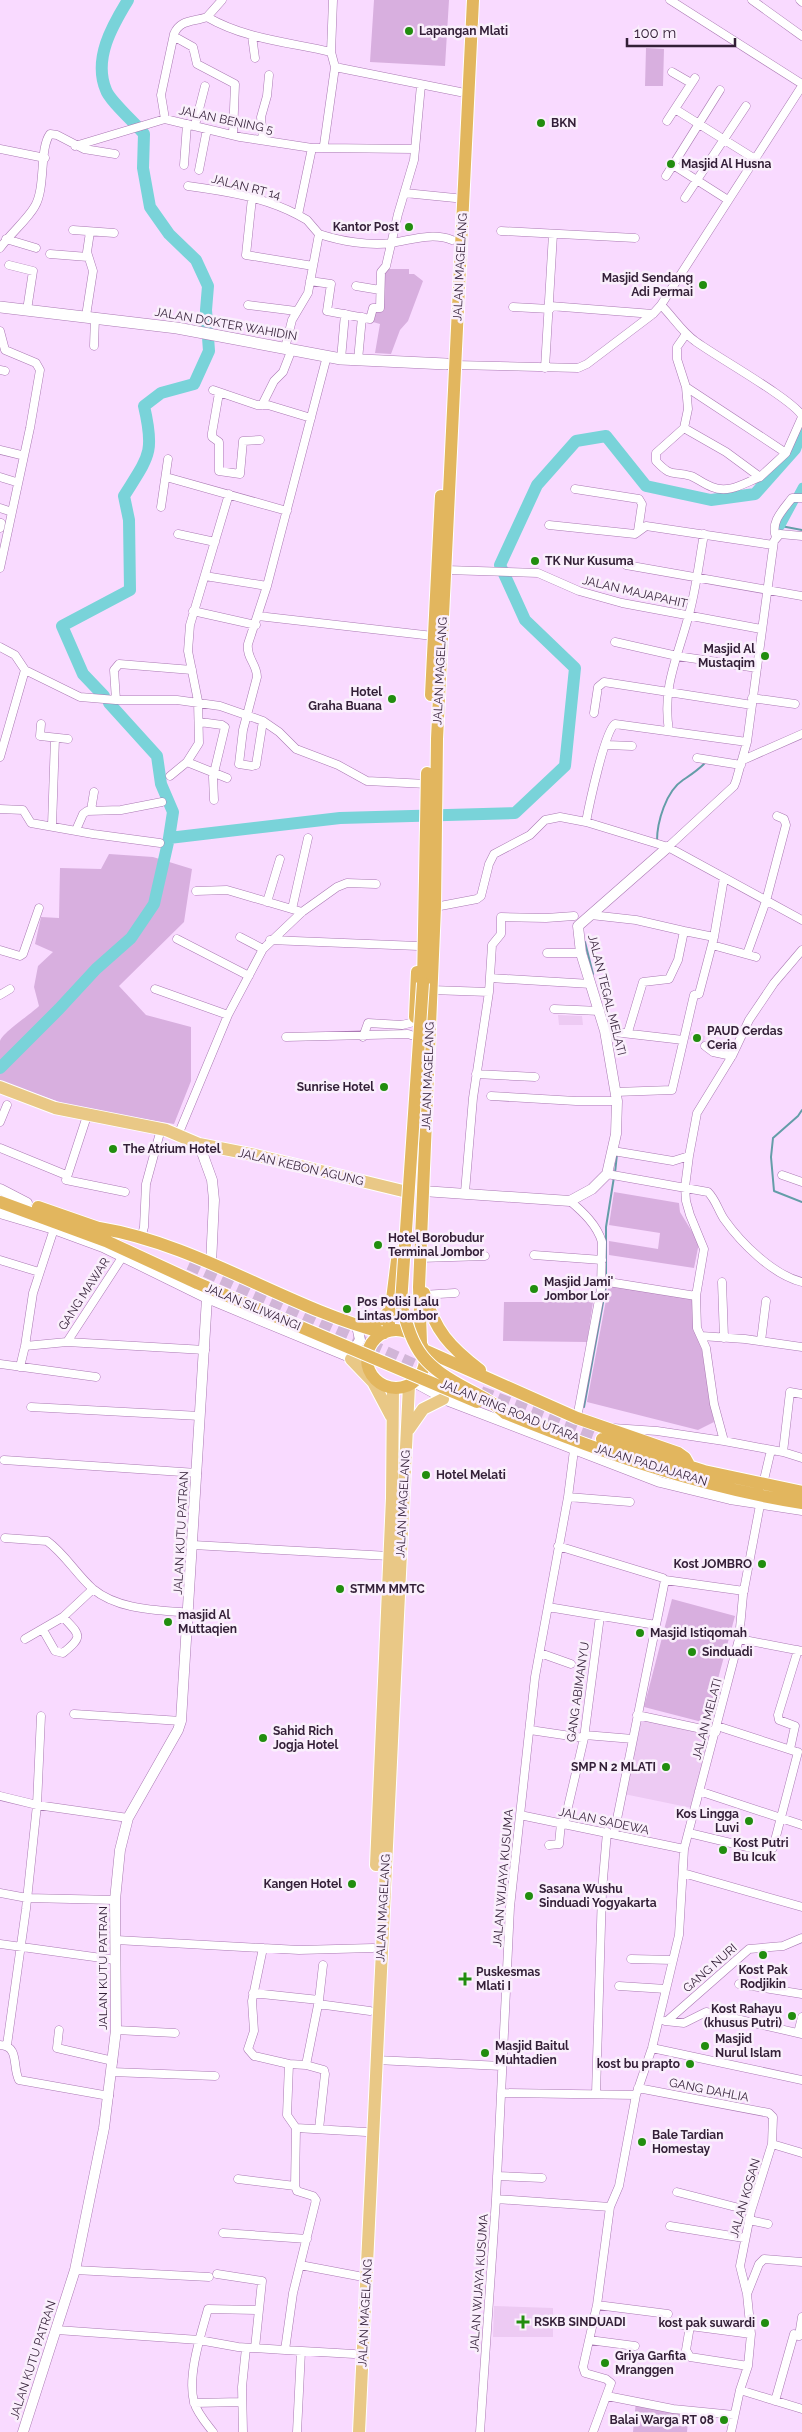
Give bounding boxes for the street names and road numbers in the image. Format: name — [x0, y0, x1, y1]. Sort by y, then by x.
street label: JALAN BENING 5 — [178, 103, 275, 137]
street label: JALAN RT 14 — [210, 172, 282, 202]
street label: JALAN MAGELANG — [450, 213, 470, 321]
street label: JALAN DOKTER WAHIDIN — [154, 305, 298, 343]
street label: JALAN MAJAPAHIT — [581, 573, 690, 611]
street label: JALAN MAGELANG — [430, 617, 450, 725]
street label: JALAN TEGAL MELATI — [585, 933, 629, 1057]
street label: JALAN MAGELANG — [419, 1022, 437, 1130]
street label: JALAN KEBON AGUNG — [237, 1146, 365, 1188]
street label: GANG MAWAR — [55, 1255, 113, 1333]
street label: JALAN SILIWANGI — [203, 1281, 303, 1333]
street label: JALAN RING ROAD UTARA — [438, 1377, 582, 1445]
street label: JALAN PADJAJARAN — [593, 1441, 709, 1489]
street label: JALAN MAGELANG — [393, 1450, 413, 1558]
street label: JALAN KUTU PATRAN — [171, 1471, 191, 1595]
street label: GANG ABIMANYU — [564, 1641, 592, 1743]
street label: JALAN MELATI — [689, 1677, 725, 1761]
street label: JALAN SADEWA — [557, 1805, 651, 1837]
street label: JALAN WIJAYA KUSUMA — [490, 1808, 516, 1948]
street label: JALAN MAGELANG — [373, 1854, 393, 1962]
street label: JALAN KUTU PATRAN — [96, 1906, 110, 2030]
street label: GANG NURI — [680, 1941, 740, 1995]
street label: GANG DAHLIA — [668, 2075, 750, 2105]
street label: JALAN KOSAN — [727, 2157, 763, 2239]
street label: JALAN WIJAYA KUSUMA — [467, 2213, 491, 2353]
street label: JALAN MAGELANG — [355, 2259, 375, 2367]
street label: JALAN KUTU PATRAN — [7, 2299, 59, 2421]

